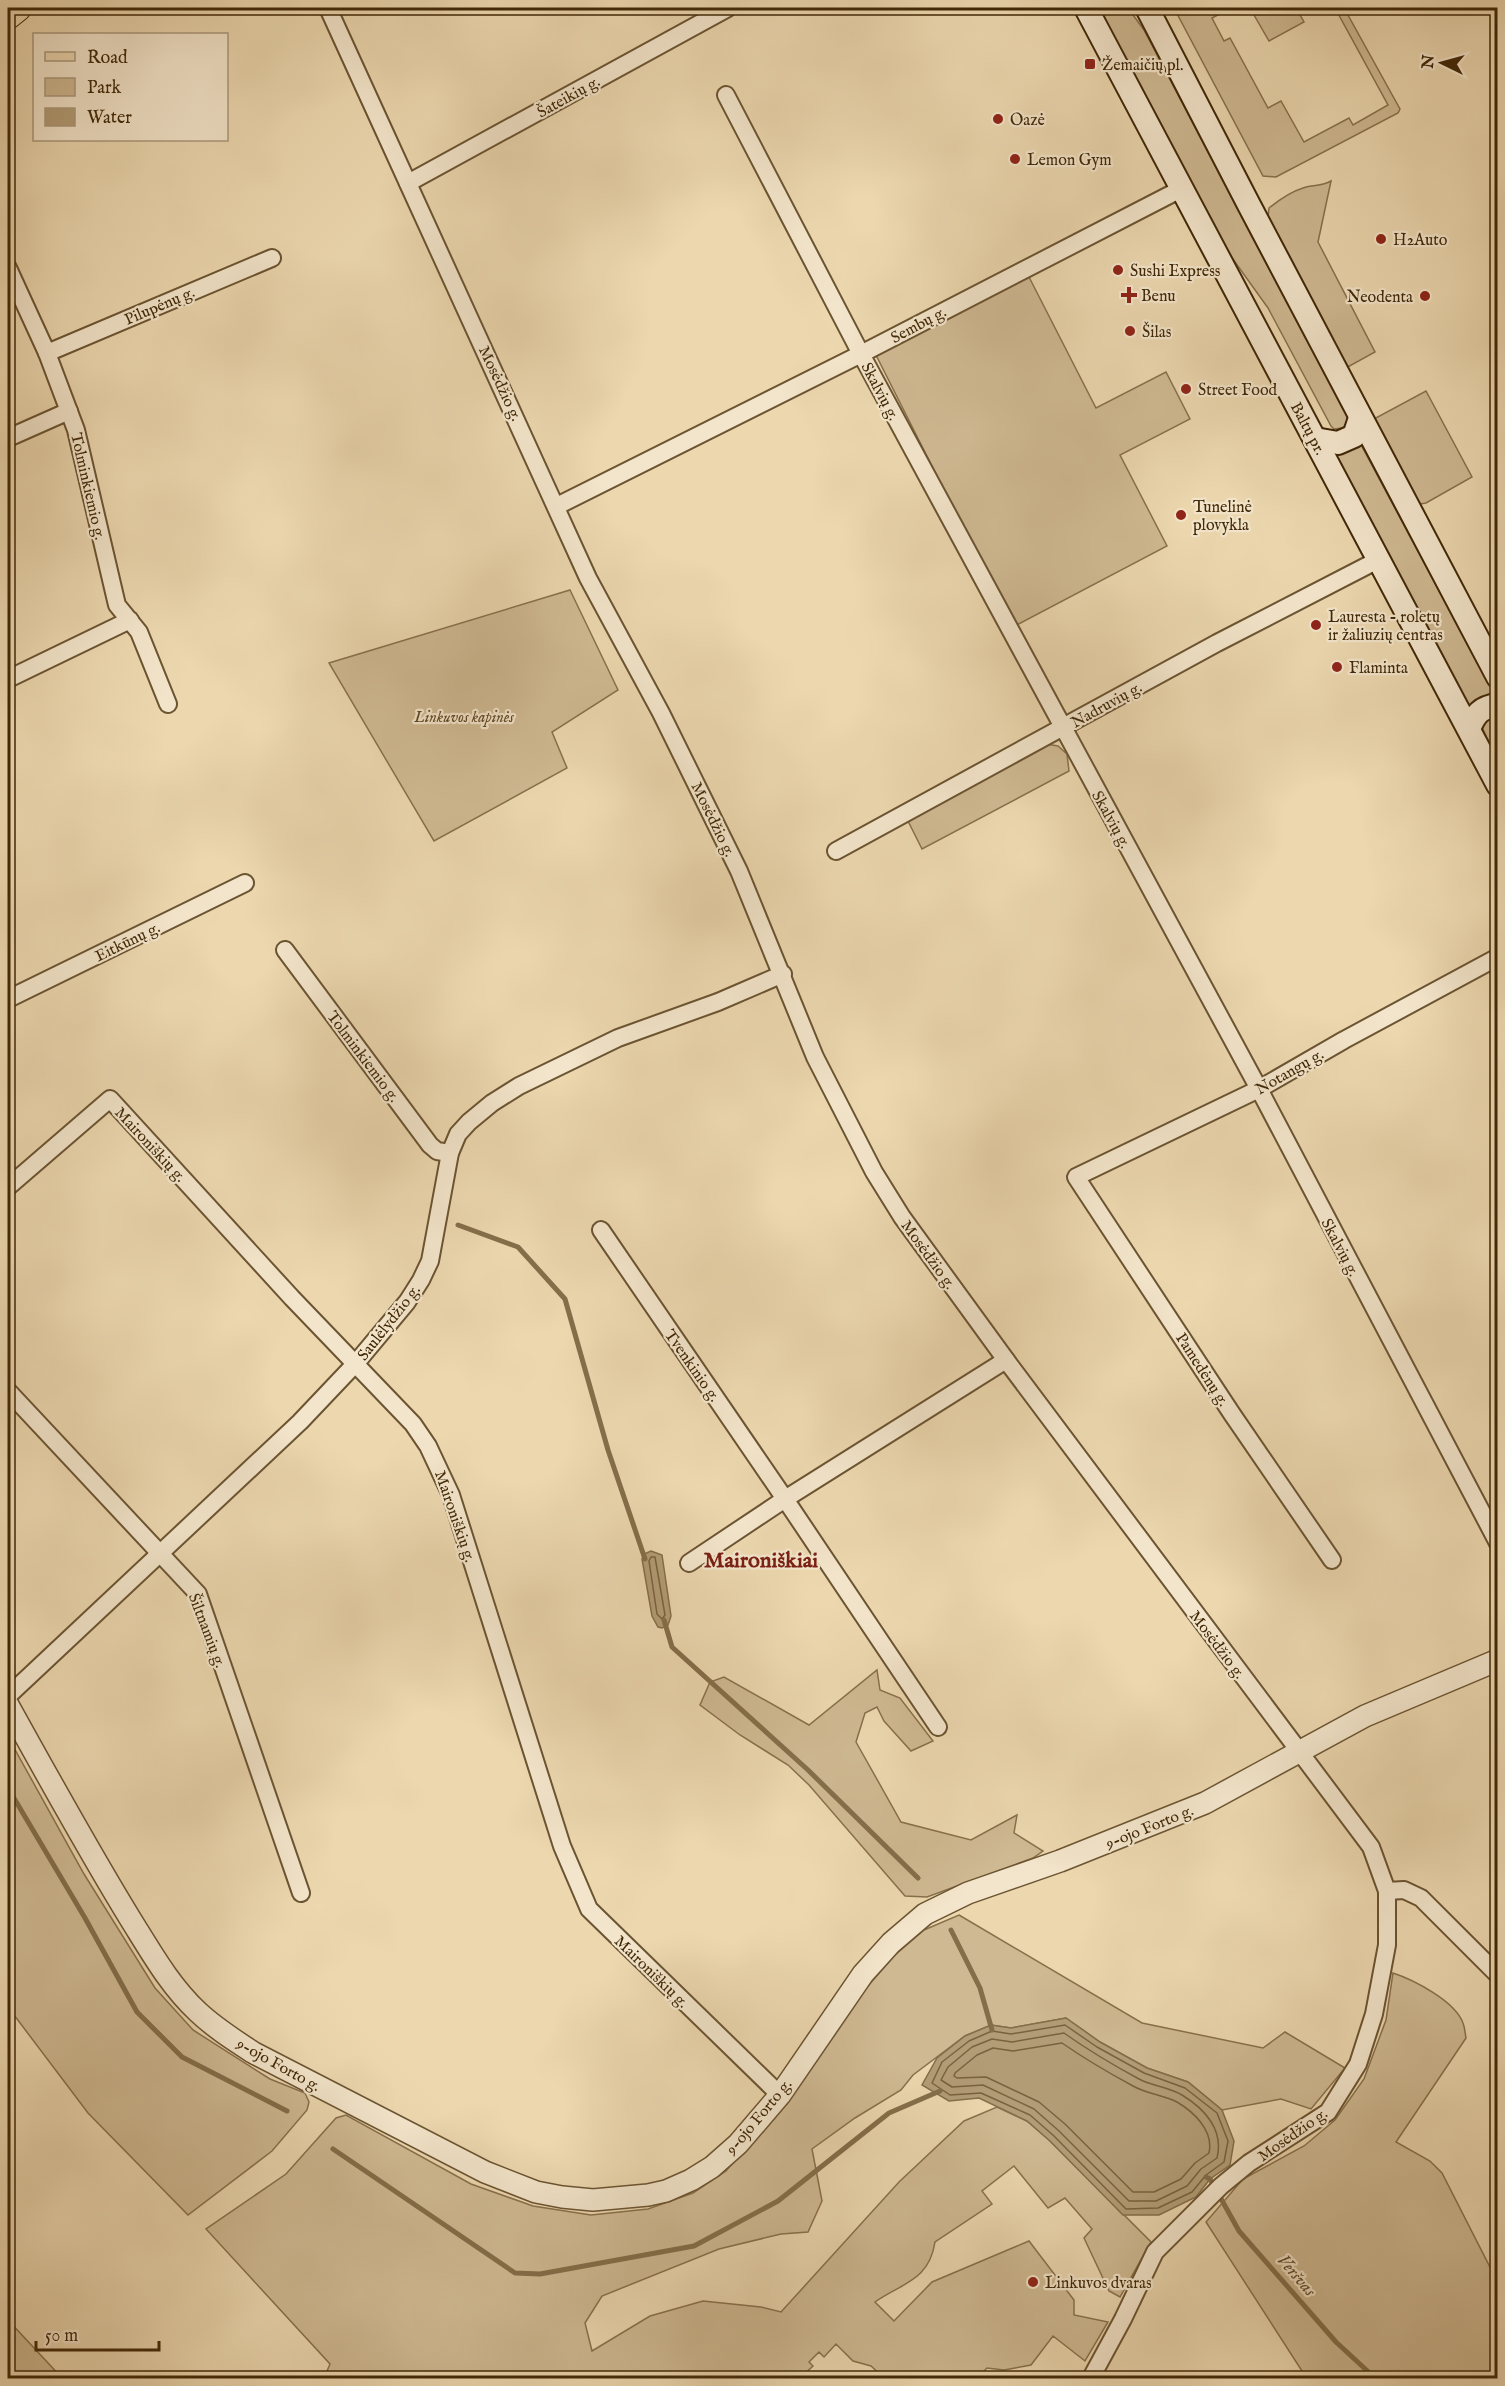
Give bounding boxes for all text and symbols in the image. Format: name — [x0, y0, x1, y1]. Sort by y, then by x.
legend — [33, 33, 228, 141]
north arrow — [1412, 33, 1472, 93]
text: Road — [87, 47, 128, 70]
text: N — [1418, 54, 1440, 71]
place label: Žemaičių pl. — [1102, 55, 1183, 76]
marker: Žemaičių pl. — [1083, 57, 1097, 71]
street label: Šateikių g. — [533, 71, 604, 123]
text: Park — [87, 77, 122, 100]
text: Water — [87, 107, 132, 130]
place label: Oazė — [1010, 111, 1045, 131]
marker: Oazė — [991, 112, 1005, 126]
place label: Lemon Gym — [1027, 151, 1112, 171]
marker: Lemon Gym — [1008, 152, 1022, 166]
place label: H2Auto — [1393, 231, 1448, 251]
marker: H2Auto — [1374, 232, 1388, 246]
place label: Sushi Express — [1130, 262, 1221, 282]
marker: Sushi Express — [1111, 263, 1125, 277]
street label: Pilupėnų g. — [122, 283, 198, 331]
place label: Benu — [1141, 287, 1176, 307]
marker: Benu — [1122, 288, 1136, 302]
place label: Neodenta — [1347, 288, 1413, 308]
marker: Neodenta — [1418, 289, 1432, 303]
street label: Sembų g. — [888, 303, 950, 349]
place label: Šilas — [1142, 321, 1172, 343]
marker: Šilas — [1123, 324, 1137, 338]
street label: Mosėdžio g. — [473, 343, 525, 425]
street label: Skalvių g. — [856, 359, 903, 424]
place label: Street Food — [1198, 381, 1278, 401]
marker: Street Food — [1179, 382, 1193, 396]
street label: Baltų pr. — [1285, 399, 1329, 459]
street label: Tolminkiemio g. — [65, 431, 109, 542]
place label: Tunelinė plovykla — [1193, 498, 1252, 536]
marker: Tunelinė plovykla — [1174, 508, 1188, 522]
place label: Lauresta - roletų ir žaliuzių centras — [1328, 608, 1443, 646]
marker: Lauresta - roletų ir žaliuzių centras — [1309, 618, 1323, 632]
place label: Flaminta — [1349, 659, 1408, 679]
marker: Flaminta — [1330, 660, 1344, 674]
street label: Nadruvių g. — [1068, 678, 1146, 733]
park label: Linkuvos kapinės — [413, 708, 514, 728]
street label: Mosėdžio g. — [686, 779, 739, 861]
street label: Skalvių g. — [1086, 788, 1134, 852]
street label: Eitkūnų g. — [92, 918, 164, 967]
street label: Tolminkiemio g. — [322, 1008, 403, 1107]
street label: Notangų g. — [1252, 1045, 1328, 1100]
street label: Maironiškių g. — [110, 1104, 189, 1187]
street label: Skalvių g. — [1316, 1215, 1363, 1280]
street label: Mosėdžio g. — [896, 1217, 959, 1294]
street label: Saulėlydžio g. — [354, 1281, 425, 1365]
street label: Tvenkinio g. — [659, 1326, 724, 1406]
street label: Pamedėnų g. — [1170, 1330, 1233, 1411]
street label: Maironiškių g. — [429, 1468, 479, 1565]
district label: Maironiškiai — [704, 1547, 818, 1575]
street label: Šiltnamių g. — [183, 1590, 231, 1671]
street label: Mosėdžio g. — [1184, 1607, 1249, 1683]
street label: 9-ojo Forto g. — [1102, 1801, 1197, 1855]
street label: Maironiškių g. — [609, 1932, 692, 2013]
street label: 9-ojo Forto g. — [232, 2034, 324, 2097]
street label: 9-ojo Forto g. — [721, 2075, 797, 2160]
street label: Mosėdžio g. — [1254, 2104, 1332, 2167]
water label: Veršvas — [1271, 2250, 1321, 2302]
place label: Linkuvos dvaras — [1045, 2274, 1152, 2294]
marker: Linkuvos dvaras — [1026, 2275, 1040, 2289]
scale bar — [36, 2314, 159, 2352]
text: 50 m — [45, 2325, 78, 2348]

